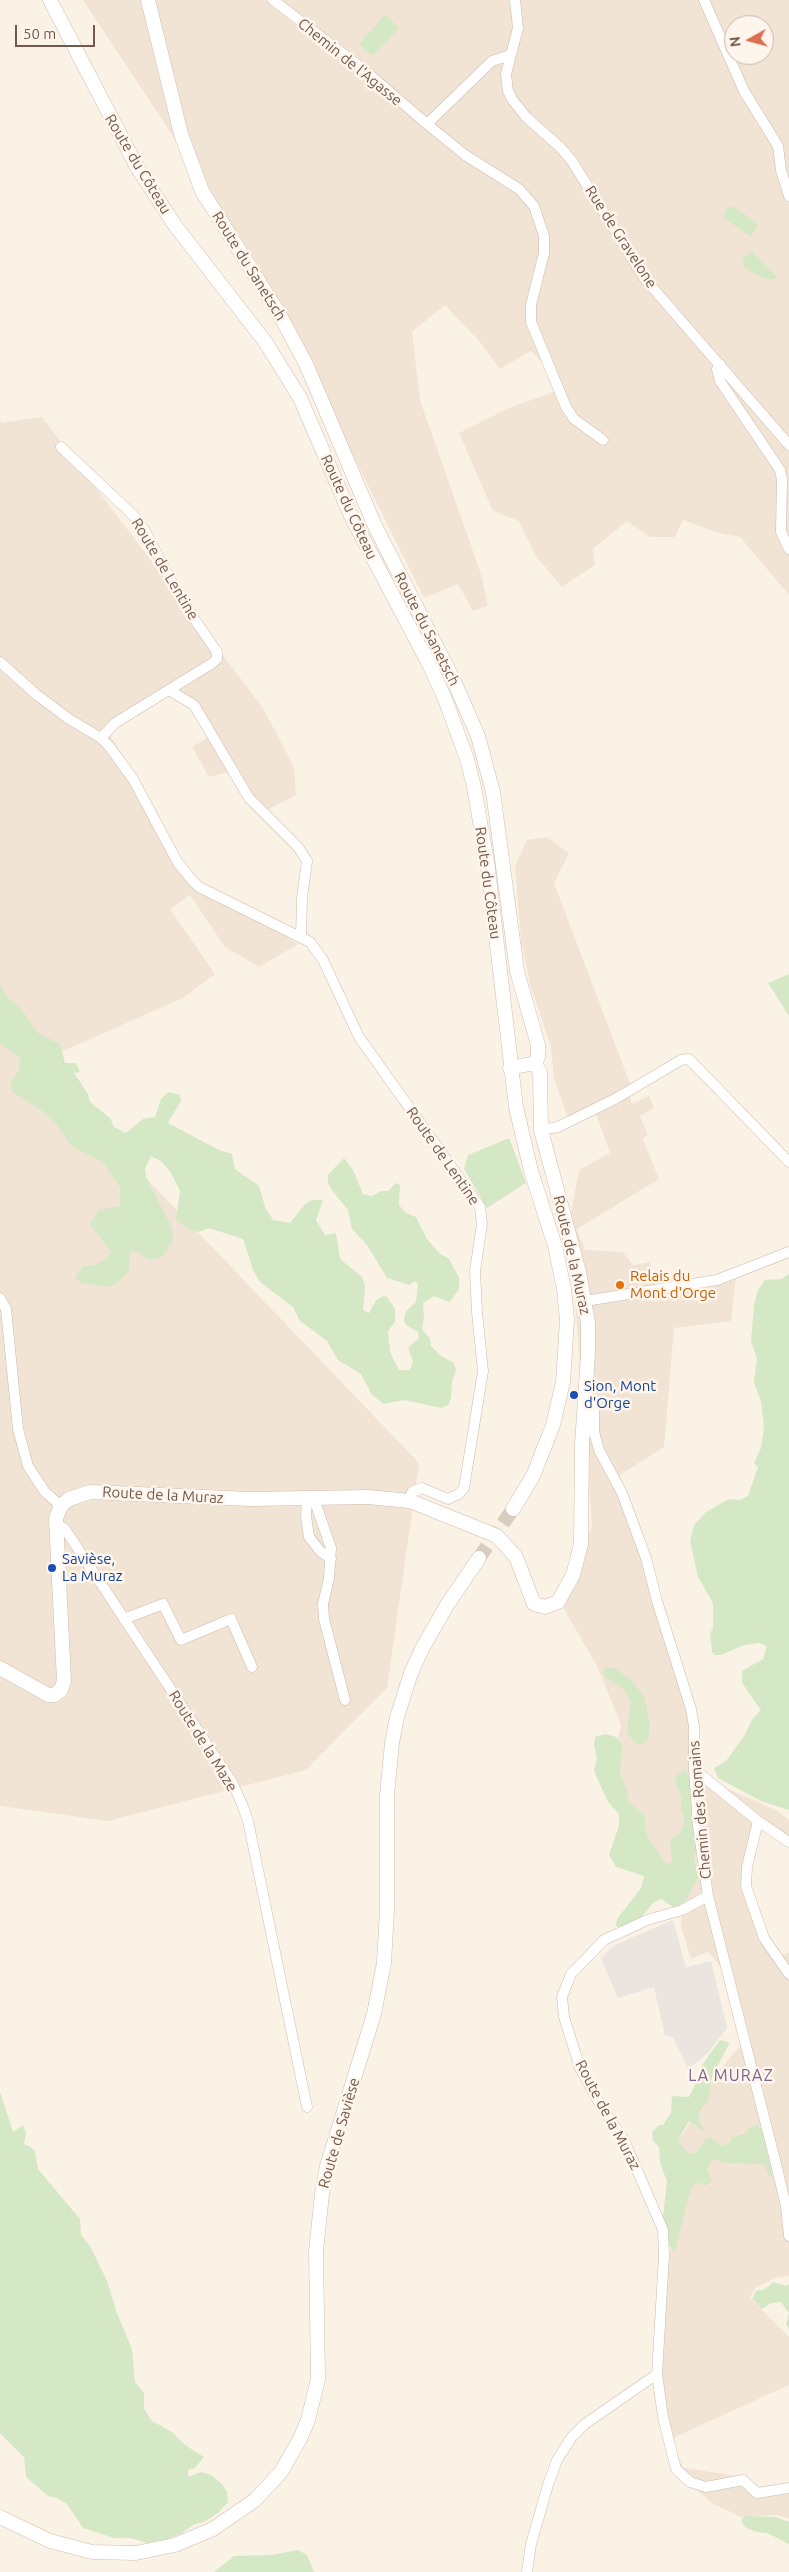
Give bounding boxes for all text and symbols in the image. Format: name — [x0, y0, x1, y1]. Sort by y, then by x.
street label: Chemin de l'Agasse — [294, 14, 406, 110]
scale bar — [18, 15, 98, 47]
north arrow — [724, 15, 774, 65]
text: 50 m — [23, 25, 56, 42]
text: N — [727, 36, 744, 48]
street label: Route du Côteau — [101, 111, 175, 217]
street label: Rue de Gravelone — [581, 182, 661, 292]
street label: Route du Sanetsch — [208, 208, 290, 324]
street label: Route du Côteau — [317, 452, 381, 562]
street label: Route de Lentine — [128, 515, 202, 623]
street label: Route du Sanetsch — [391, 569, 463, 689]
street label: Route du Côteau — [471, 826, 505, 940]
street label: Route de Lentine — [402, 1103, 484, 1209]
street label: Route de la Muraz — [550, 1194, 594, 1316]
place label: Relais du Mont d'Orge — [630, 1267, 716, 1302]
marker: Relais du Mont d'Orge — [614, 1279, 626, 1291]
place label: Sion, Mont d'Orge — [584, 1377, 656, 1412]
marker: Sion, Mont d'Orge — [568, 1389, 580, 1401]
street label: Route de la Muraz — [102, 1483, 224, 1507]
place label: Savièse, La Muraz — [62, 1550, 123, 1585]
marker: Savièse, La Muraz — [46, 1562, 58, 1574]
street label: Route de la Maze — [165, 1687, 241, 1795]
street label: Chemin des Romains — [685, 1740, 715, 1880]
street label: Route de la Muraz — [571, 2057, 645, 2173]
district label: LA MURAZ — [687, 2066, 775, 2086]
street label: Route de Savièse — [315, 2076, 363, 2190]

